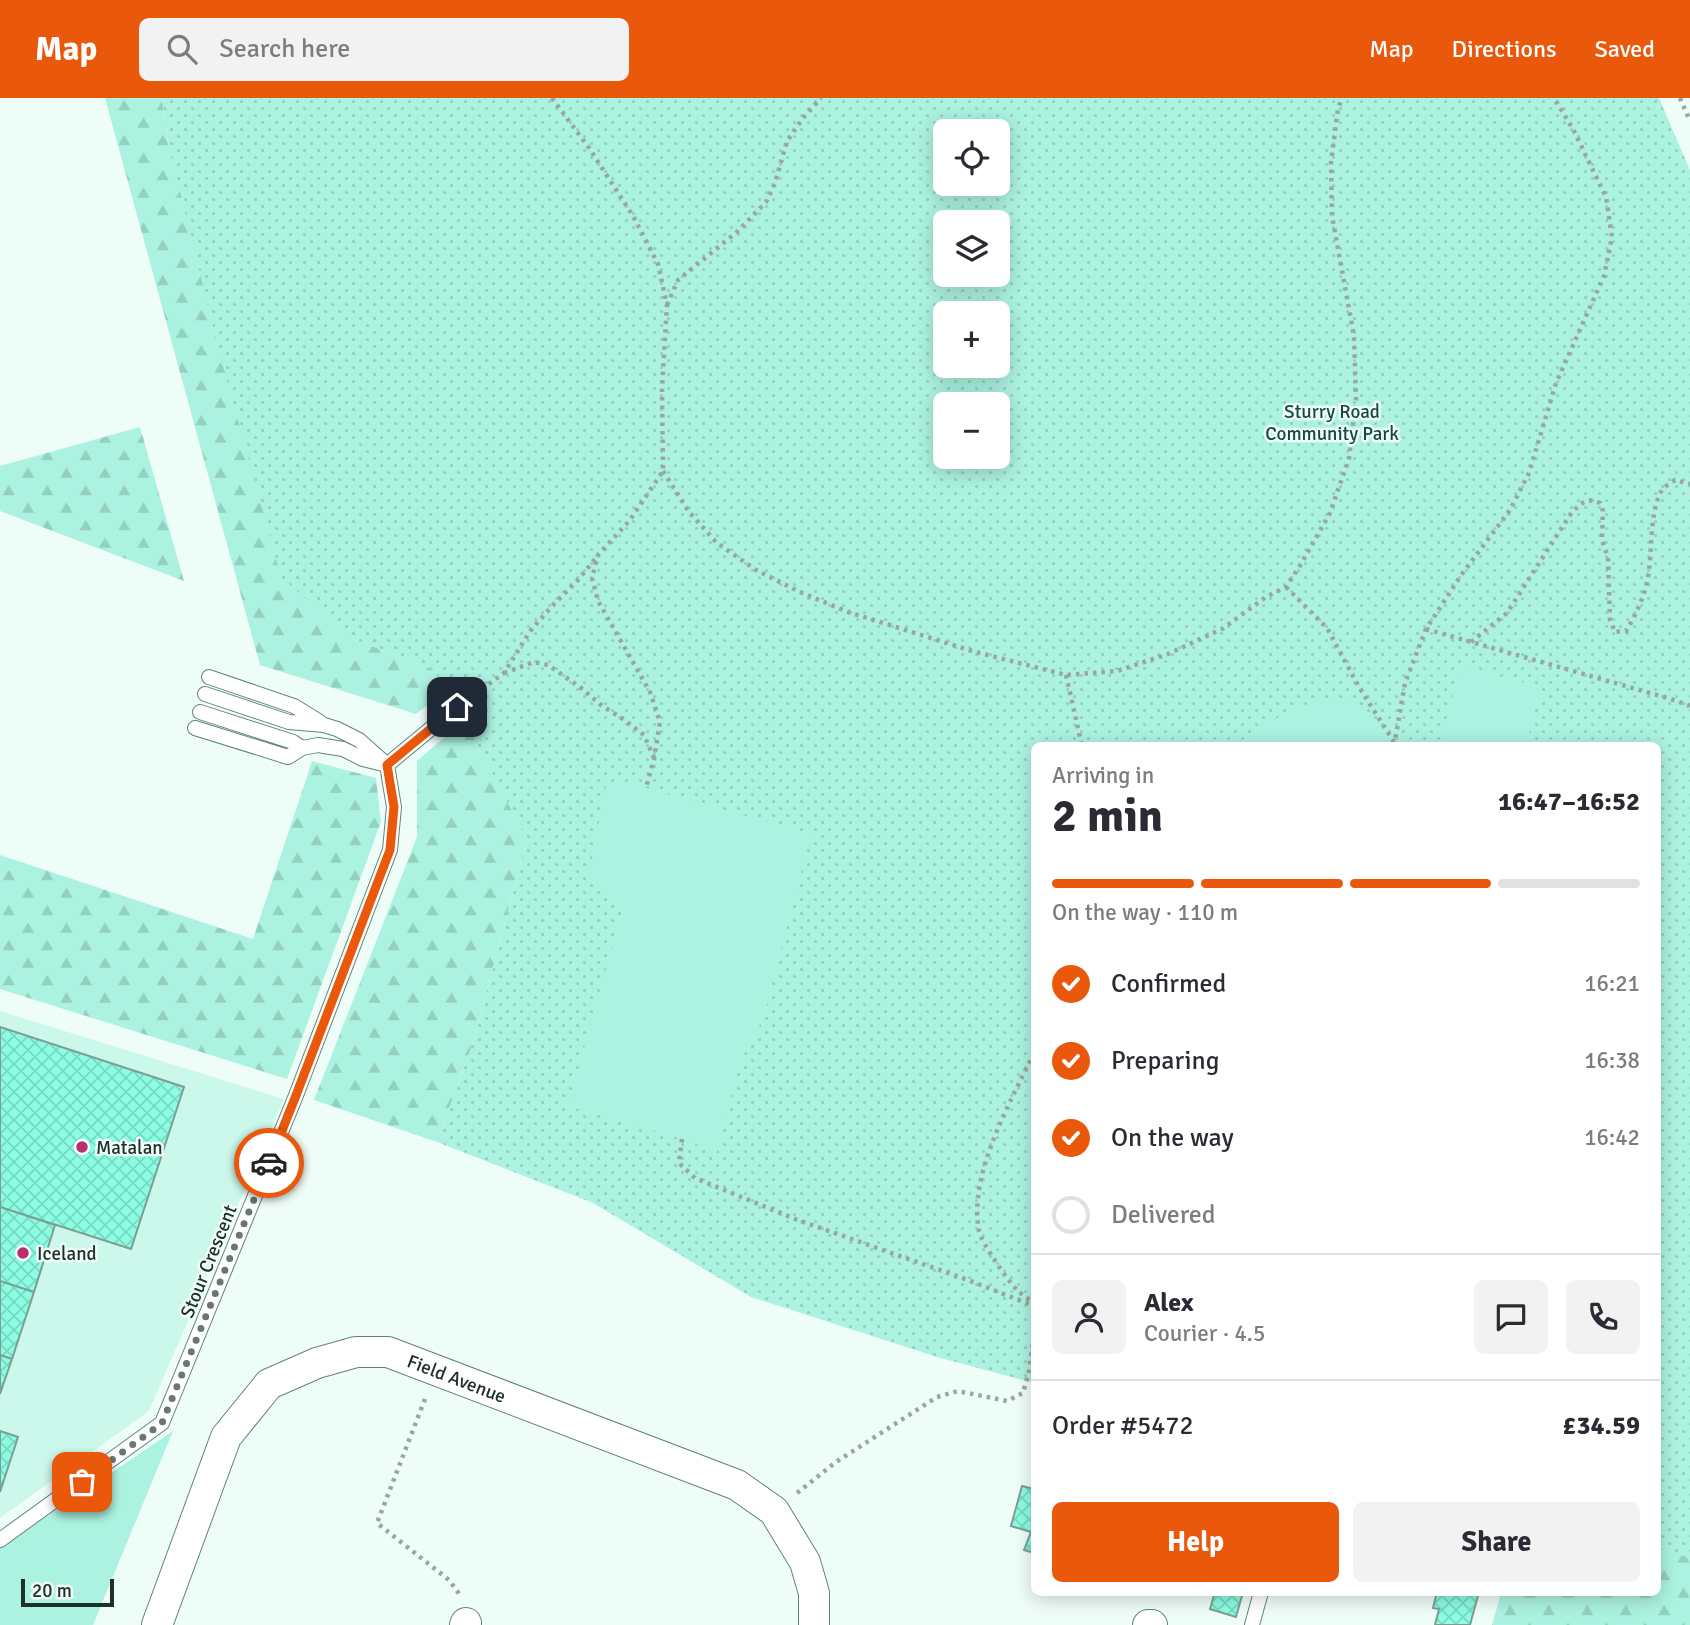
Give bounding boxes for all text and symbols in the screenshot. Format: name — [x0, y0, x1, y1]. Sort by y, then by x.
search box — [139, 18, 629, 81]
text: Map — [35, 29, 97, 70]
icon: search — [163, 30, 201, 68]
text: Search here — [219, 33, 350, 65]
text: Map — [1369, 34, 1414, 64]
text: Directions — [1452, 34, 1557, 64]
text: Saved — [1595, 34, 1655, 64]
map controls — [933, 119, 1010, 469]
button: locate — [933, 119, 1010, 196]
button: layers — [933, 210, 1010, 287]
button: + — [933, 301, 1010, 378]
button: − — [933, 392, 1010, 469]
park label: Sturry Road Community Park — [1265, 400, 1399, 446]
pin — [427, 677, 487, 737]
icon: home — [438, 688, 476, 726]
text: Arriving in — [1052, 761, 1154, 790]
text: 16:47–16:52 — [1498, 786, 1640, 818]
text: 2 min — [1052, 788, 1163, 844]
text: On the way · 110 m — [1052, 898, 1238, 927]
icon: check — [1052, 965, 1090, 1003]
text: Confirmed — [1111, 968, 1226, 1000]
text: 16:21 — [1584, 969, 1640, 998]
icon: check — [1052, 1042, 1090, 1080]
text: Preparing — [1111, 1045, 1219, 1077]
text: 16:38 — [1584, 1046, 1640, 1075]
icon: check — [1052, 1119, 1090, 1157]
text: On the way — [1111, 1122, 1234, 1154]
text: 16:42 — [1584, 1123, 1640, 1152]
courier — [234, 1128, 304, 1198]
place label: Matalan — [96, 1136, 163, 1160]
marker: Matalan — [74, 1139, 90, 1155]
icon: car — [250, 1144, 288, 1182]
text: Delivered — [1111, 1199, 1216, 1231]
street label: Stour Crescent — [175, 1201, 243, 1321]
place label: Iceland — [37, 1242, 97, 1266]
marker: Iceland — [15, 1245, 31, 1261]
button: person — [1052, 1280, 1126, 1354]
button: chat — [1474, 1280, 1548, 1354]
button: phone — [1566, 1280, 1640, 1354]
text: Alex — [1144, 1287, 1194, 1319]
text: Courier · 4.5 — [1144, 1319, 1265, 1348]
street label: Field Avenue — [404, 1349, 509, 1409]
text: Order #5472 — [1052, 1410, 1193, 1442]
text: £34.59 — [1562, 1410, 1640, 1442]
pin — [52, 1452, 112, 1512]
icon: bag — [63, 1463, 101, 1501]
button: Help — [1052, 1502, 1339, 1582]
button: Share — [1353, 1502, 1640, 1582]
scale bar — [21, 1576, 114, 1608]
text: 20 m — [32, 1579, 72, 1603]

